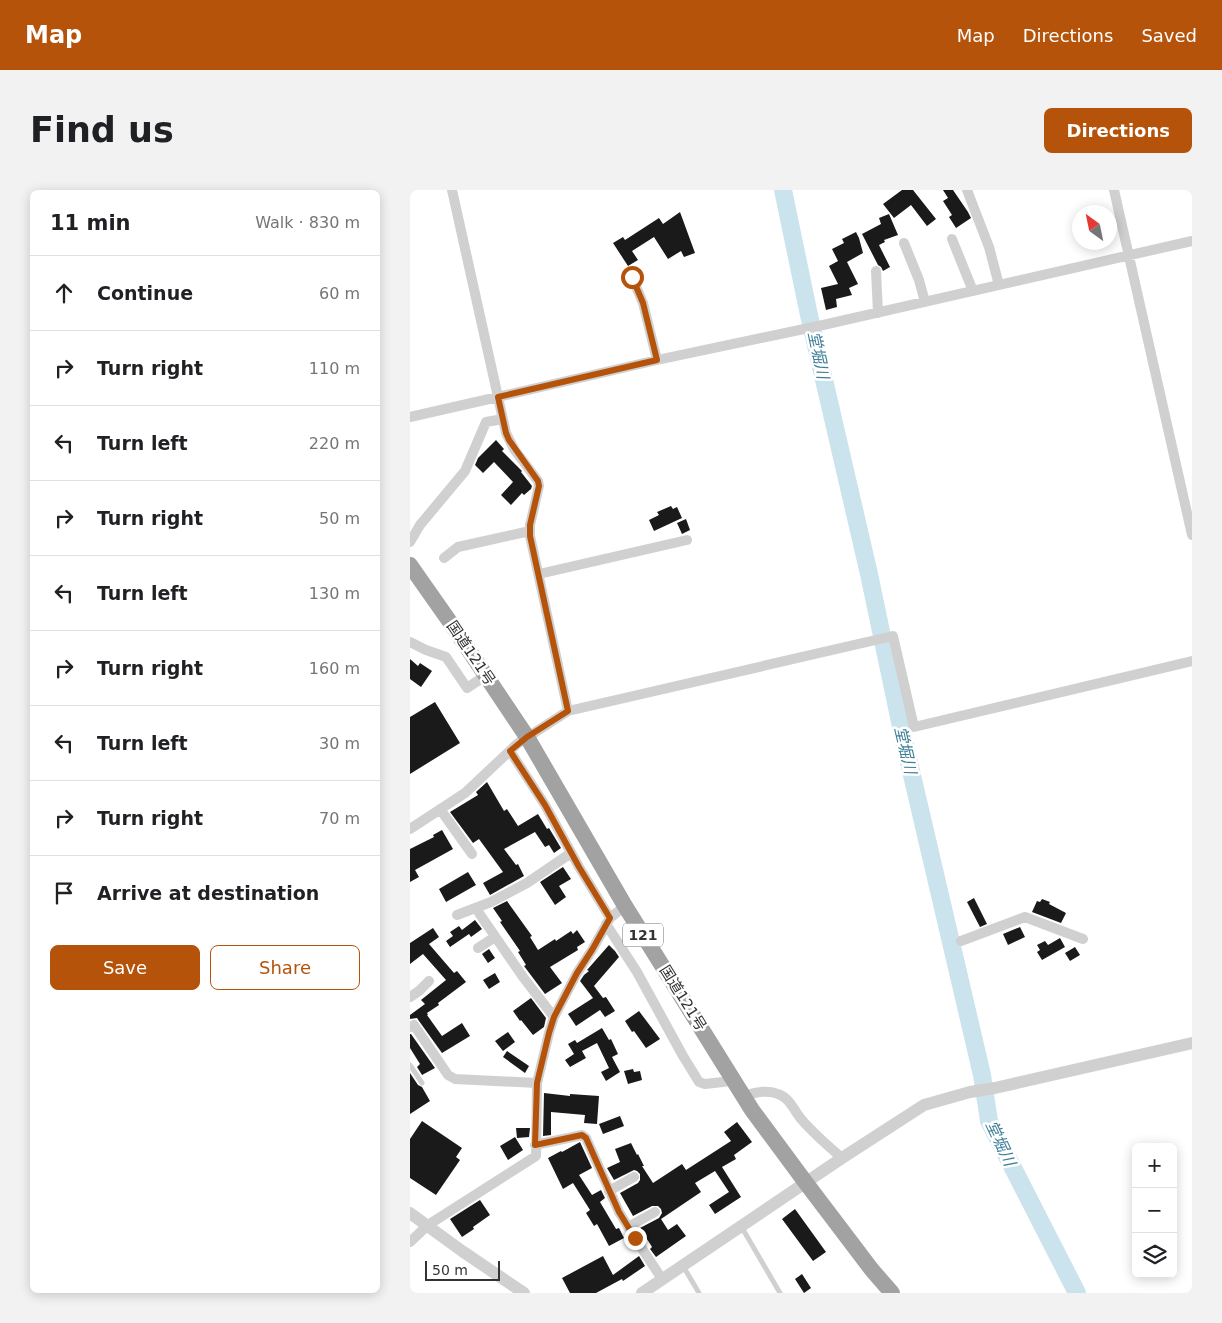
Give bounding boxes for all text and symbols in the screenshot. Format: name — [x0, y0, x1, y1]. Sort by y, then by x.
text: Map — [25, 21, 82, 49]
text: Map — [957, 25, 995, 46]
text: Directions — [1023, 25, 1113, 46]
text: Saved — [1141, 25, 1197, 46]
button: Directions — [1044, 108, 1192, 153]
text: Find us — [30, 110, 174, 150]
north arrow — [1072, 205, 1117, 250]
text: 11 min — [50, 211, 131, 235]
text: Walk · 830 m — [255, 213, 360, 232]
route start — [621, 266, 644, 289]
icon: ahead — [50, 279, 78, 307]
text: Continue — [97, 282, 193, 304]
text: 60 m — [319, 284, 360, 303]
water label: 堂堀川 — [804, 330, 833, 383]
icon: right — [50, 354, 78, 382]
text: Turn right — [97, 357, 203, 379]
text: 110 m — [309, 359, 360, 378]
icon: left — [50, 429, 78, 457]
text: Turn left — [97, 432, 188, 454]
text: 220 m — [309, 434, 360, 453]
icon: right — [50, 504, 78, 532]
text: Turn right — [97, 507, 203, 529]
text: 50 m — [319, 509, 360, 528]
icon: left — [50, 579, 78, 607]
text: Turn left — [97, 582, 188, 604]
text: 130 m — [309, 584, 360, 603]
street label: 国道121号 — [443, 617, 499, 689]
icon: right — [50, 654, 78, 682]
text: Turn right — [97, 657, 203, 679]
text: 160 m — [309, 659, 360, 678]
water label: 堂堀川 — [891, 725, 921, 778]
icon: left — [50, 729, 78, 757]
text: Turn left — [97, 732, 188, 754]
text: 30 m — [319, 734, 360, 753]
icon: right — [50, 804, 78, 832]
text: Turn right — [97, 807, 203, 829]
text: 70 m — [319, 809, 360, 828]
icon: arrive — [50, 879, 78, 907]
text: Arrive at destination — [97, 882, 319, 904]
road number: 121 — [623, 924, 663, 946]
button: Save — [50, 945, 200, 990]
button: Share — [210, 945, 360, 990]
street label: 国道121号 — [656, 962, 710, 1034]
water label: 堂堀川 — [982, 1117, 1020, 1171]
map controls — [1132, 1143, 1177, 1278]
button: + — [1132, 1143, 1177, 1188]
button: − — [1132, 1188, 1177, 1233]
route end — [624, 1227, 647, 1250]
button: layers — [1132, 1233, 1177, 1278]
scale bar — [425, 1258, 500, 1281]
text: 50 m — [432, 1262, 468, 1278]

